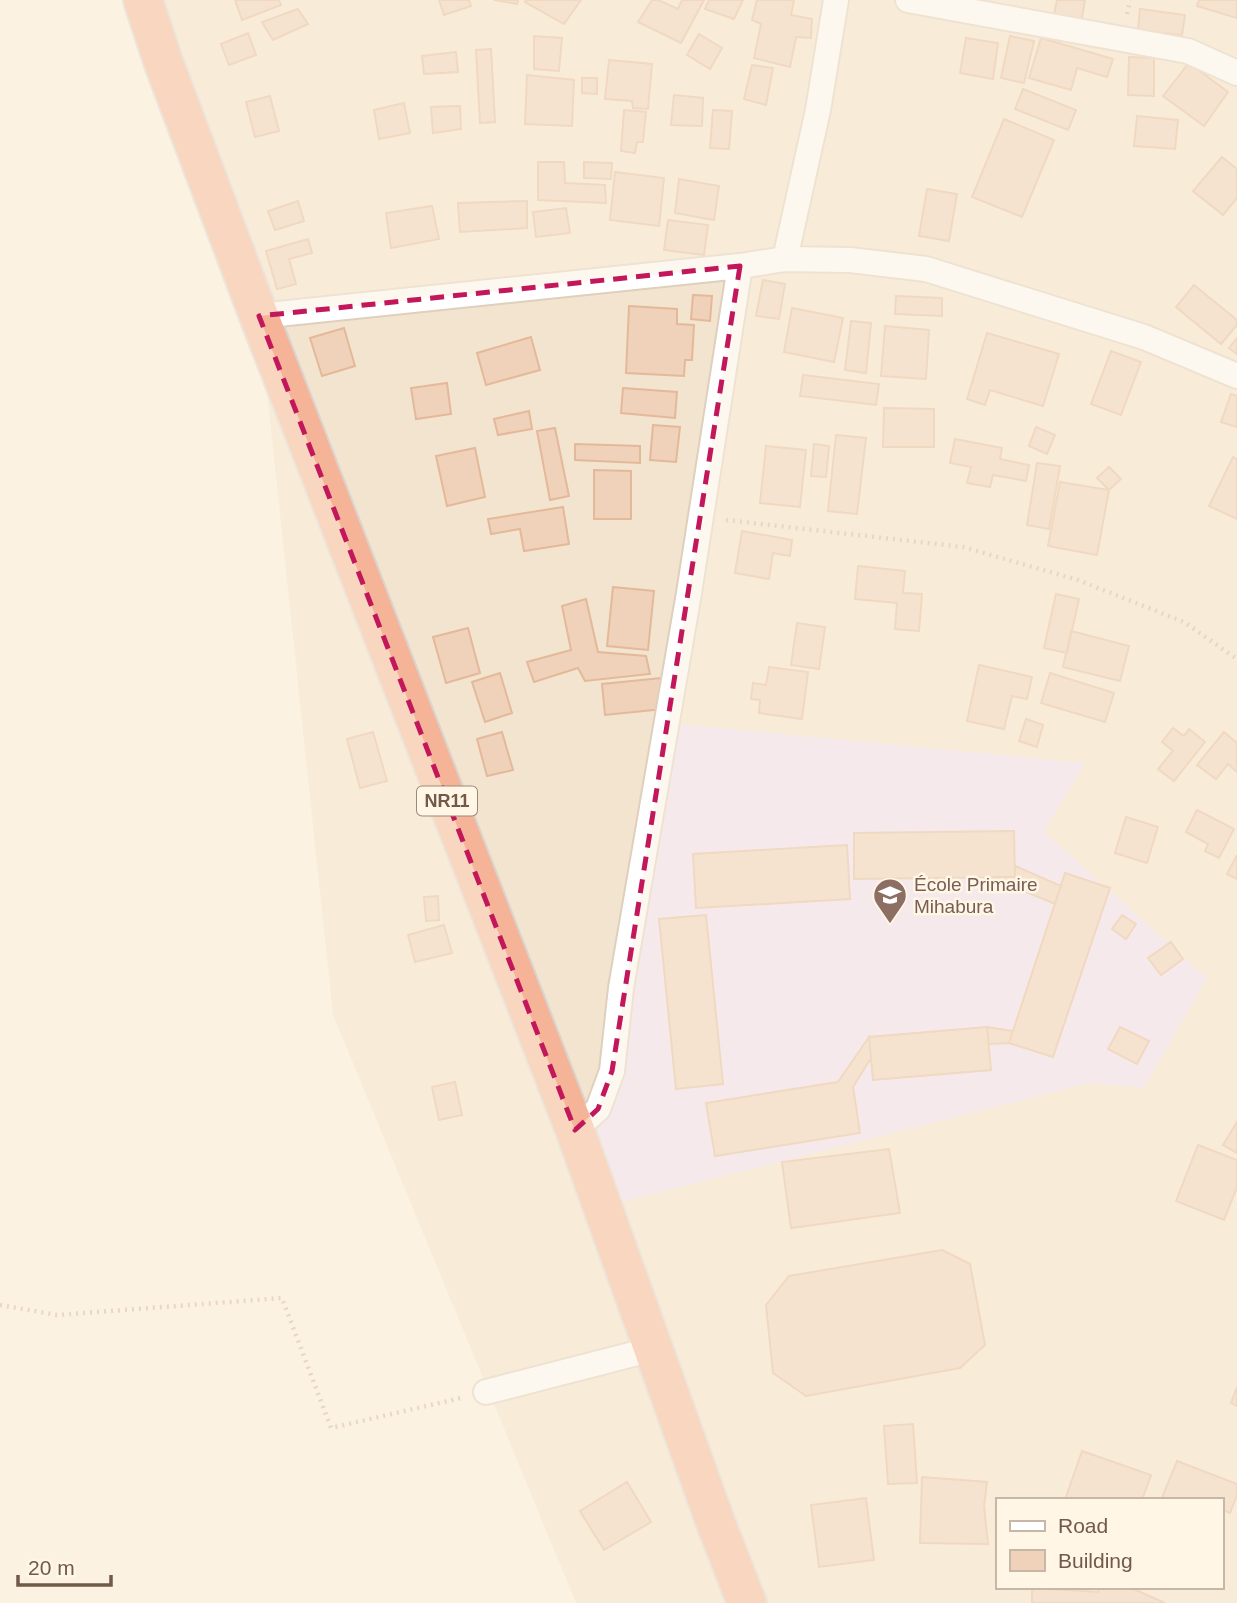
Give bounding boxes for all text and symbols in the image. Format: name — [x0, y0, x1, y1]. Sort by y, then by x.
road number: NR11 — [417, 786, 477, 816]
place label: École Primaire Mihabura — [914, 874, 1038, 917]
school or university icon: École Primaire Mihabura — [871, 876, 909, 925]
legend — [996, 1498, 1223, 1589]
text: Road — [1058, 1514, 1108, 1537]
scale bar — [18, 1544, 110, 1588]
text: Building — [1058, 1549, 1133, 1572]
text: 20 m — [28, 1556, 75, 1579]

